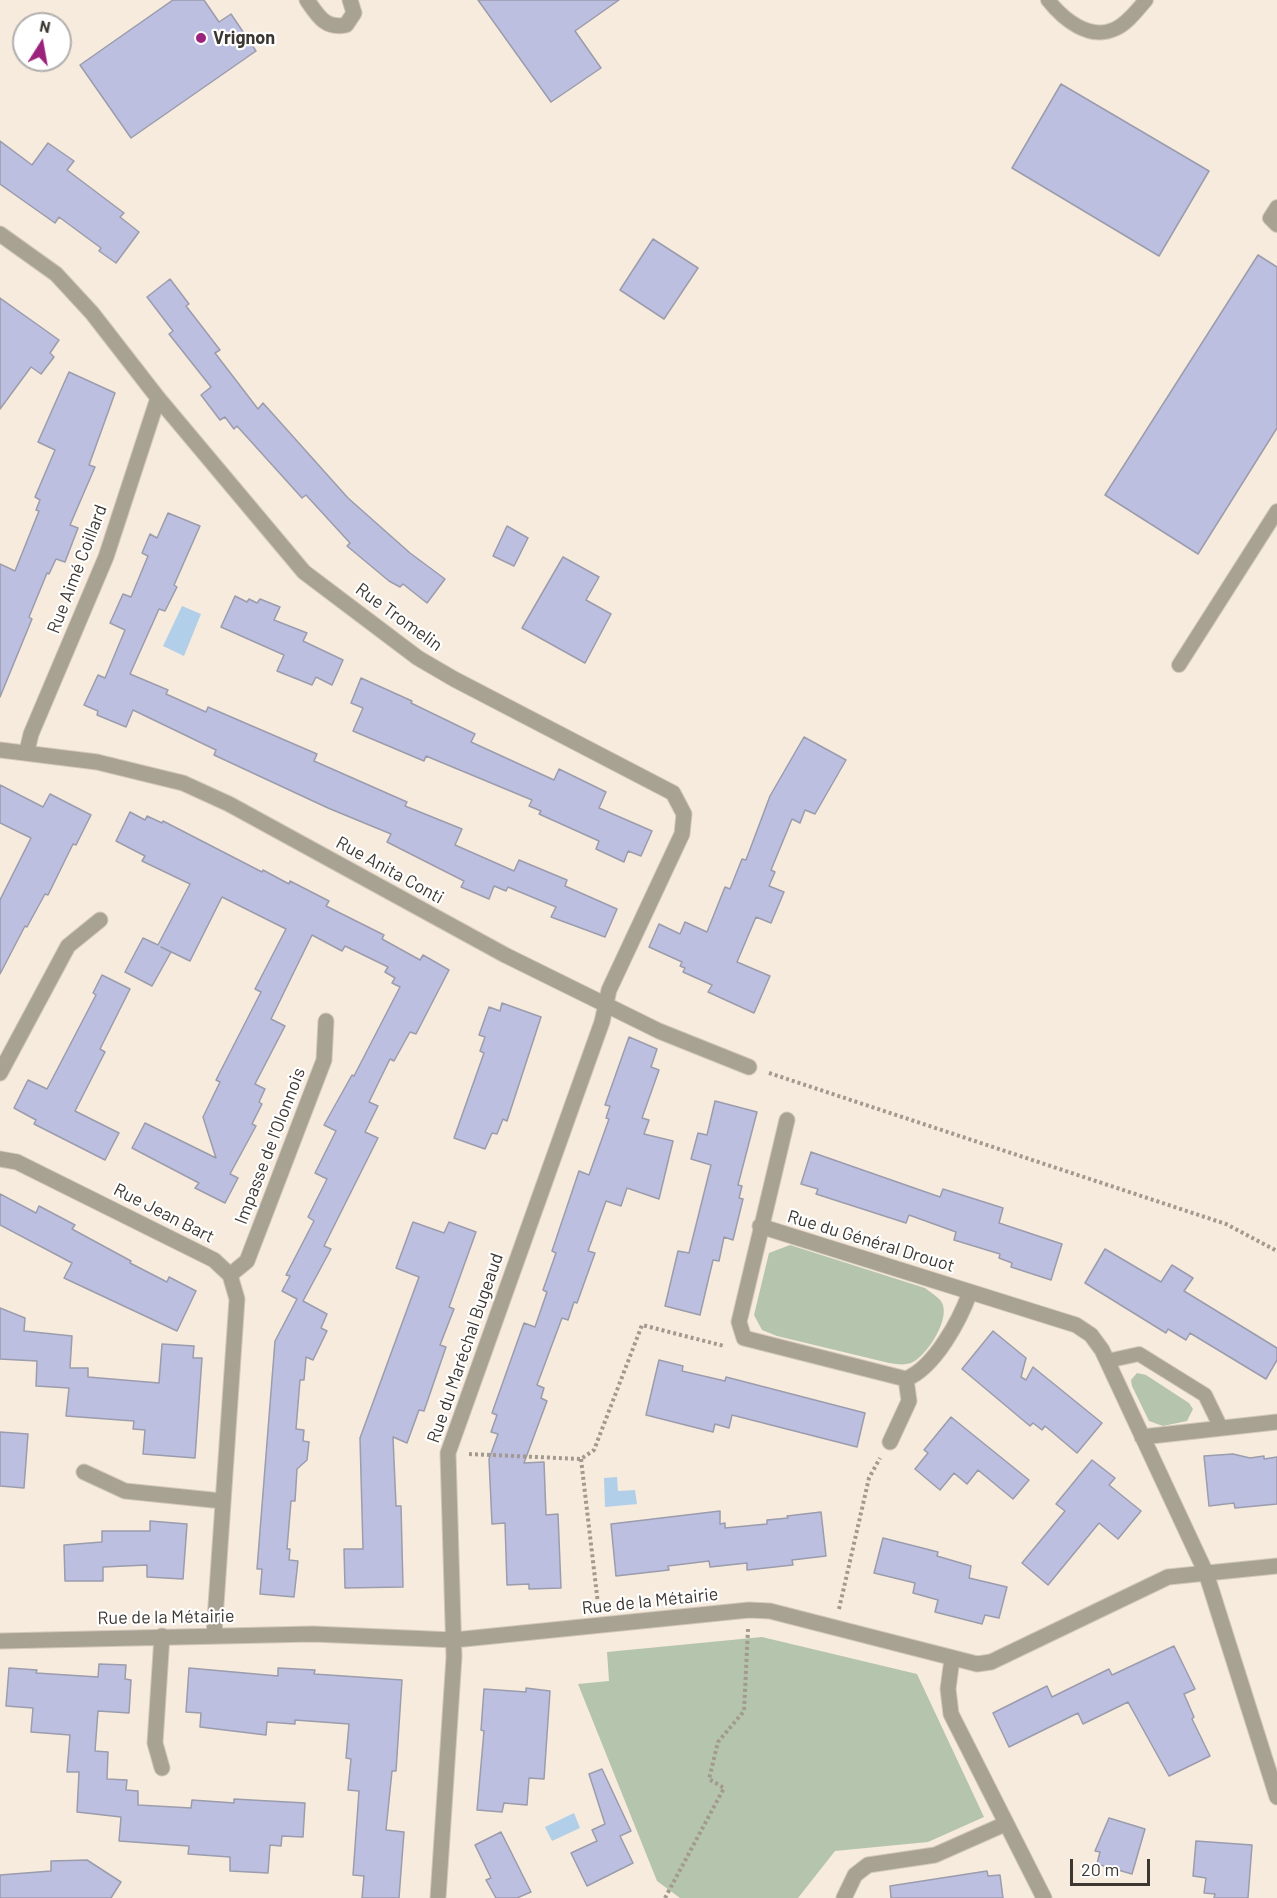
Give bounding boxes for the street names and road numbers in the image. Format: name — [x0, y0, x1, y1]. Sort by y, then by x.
street label: Rue Aimé Coillard — [42, 501, 112, 637]
street label: Rue Tromelin — [351, 578, 447, 656]
street label: Rue Anita Conti — [332, 831, 448, 909]
street label: Impasse de l'Olonnois — [230, 1065, 310, 1227]
street label: Rue Jean Bart — [110, 1178, 218, 1248]
street label: Rue du Général Drouot — [785, 1205, 957, 1277]
street label: Rue du Maréchal Bugeaud — [422, 1250, 508, 1446]
street label: Rue de la Métairie — [581, 1583, 719, 1619]
street label: Rue de la Métairie — [97, 1605, 235, 1629]

